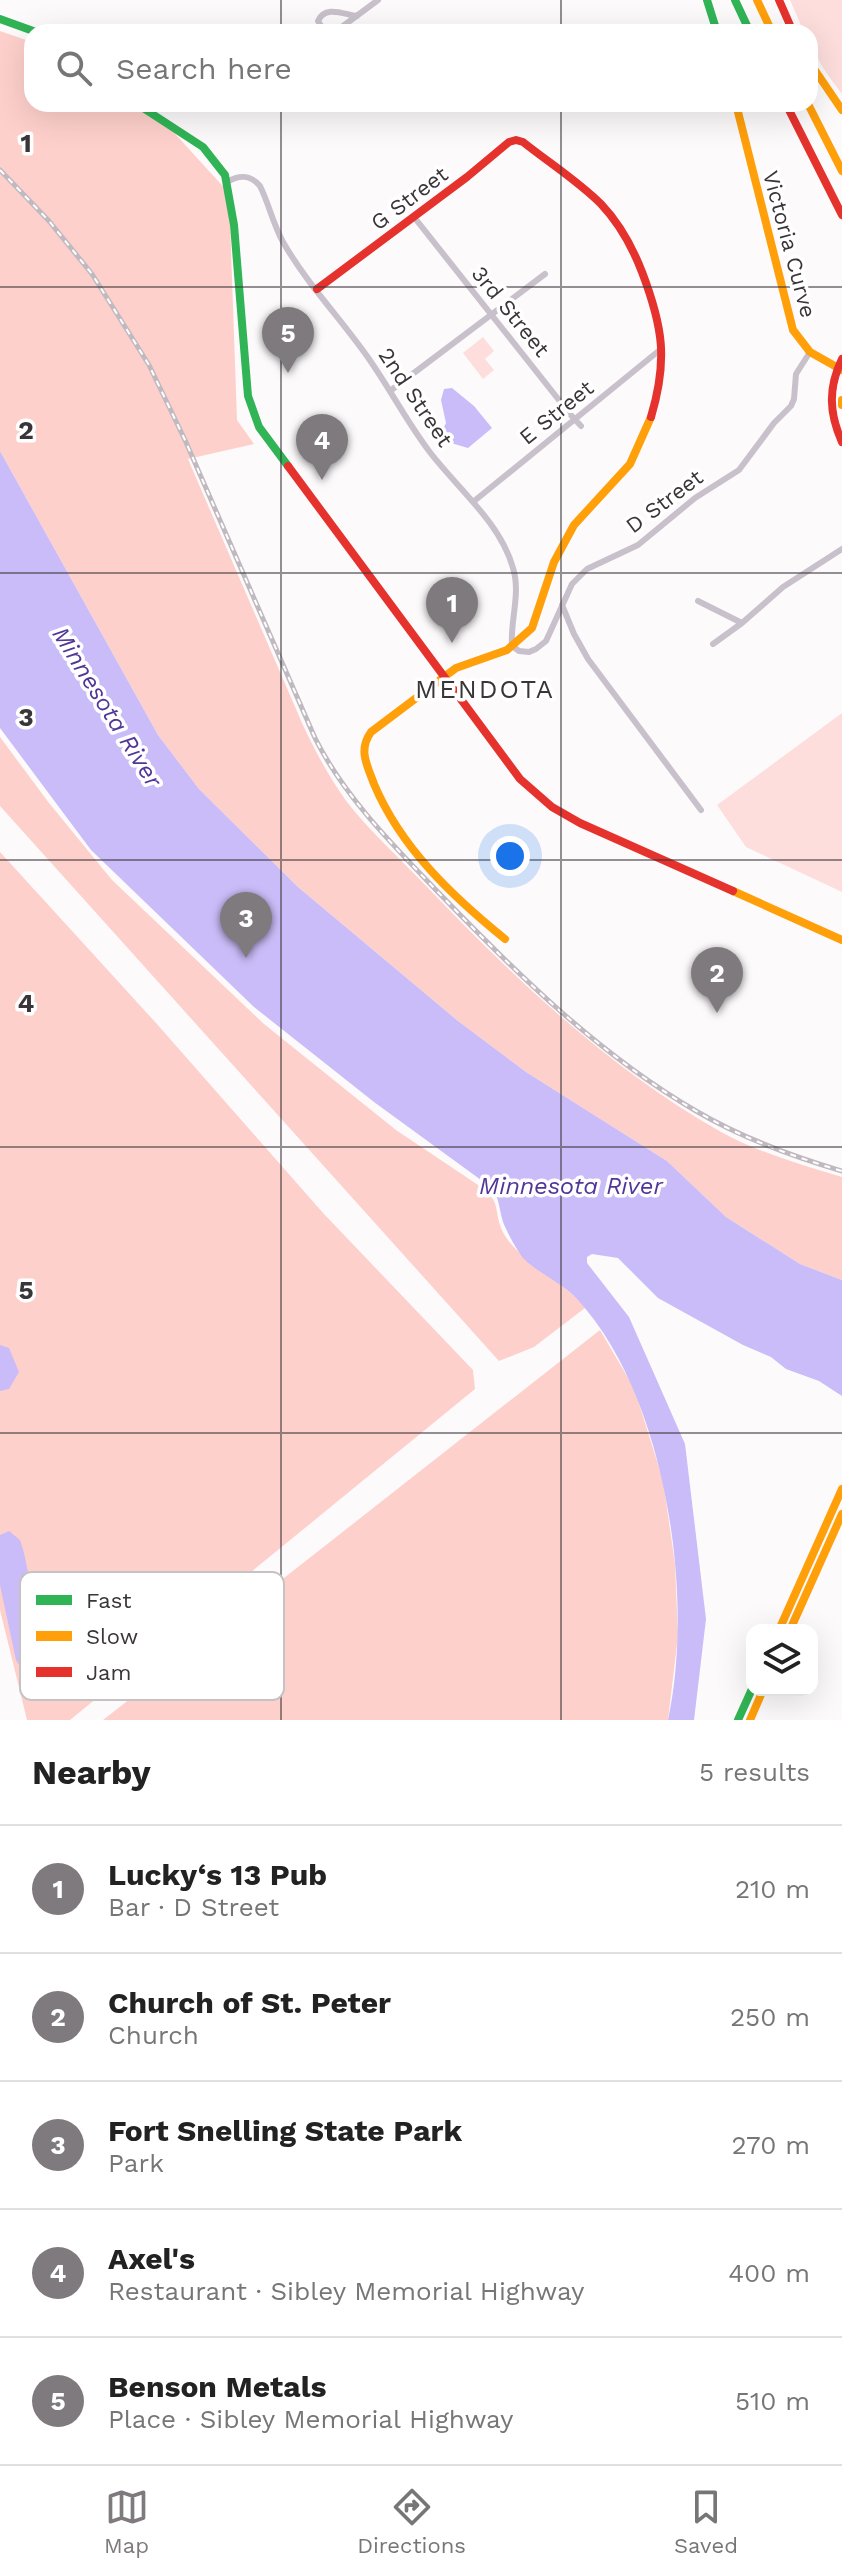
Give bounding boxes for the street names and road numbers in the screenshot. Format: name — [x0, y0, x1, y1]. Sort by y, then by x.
street label: G Street — [366, 161, 453, 235]
street label: Victoria Curve — [758, 168, 821, 320]
street label: 3rd Street — [467, 261, 555, 362]
street label: 2nd Street — [373, 343, 458, 452]
street label: E Street — [514, 375, 598, 450]
street label: D Street — [621, 464, 708, 538]

